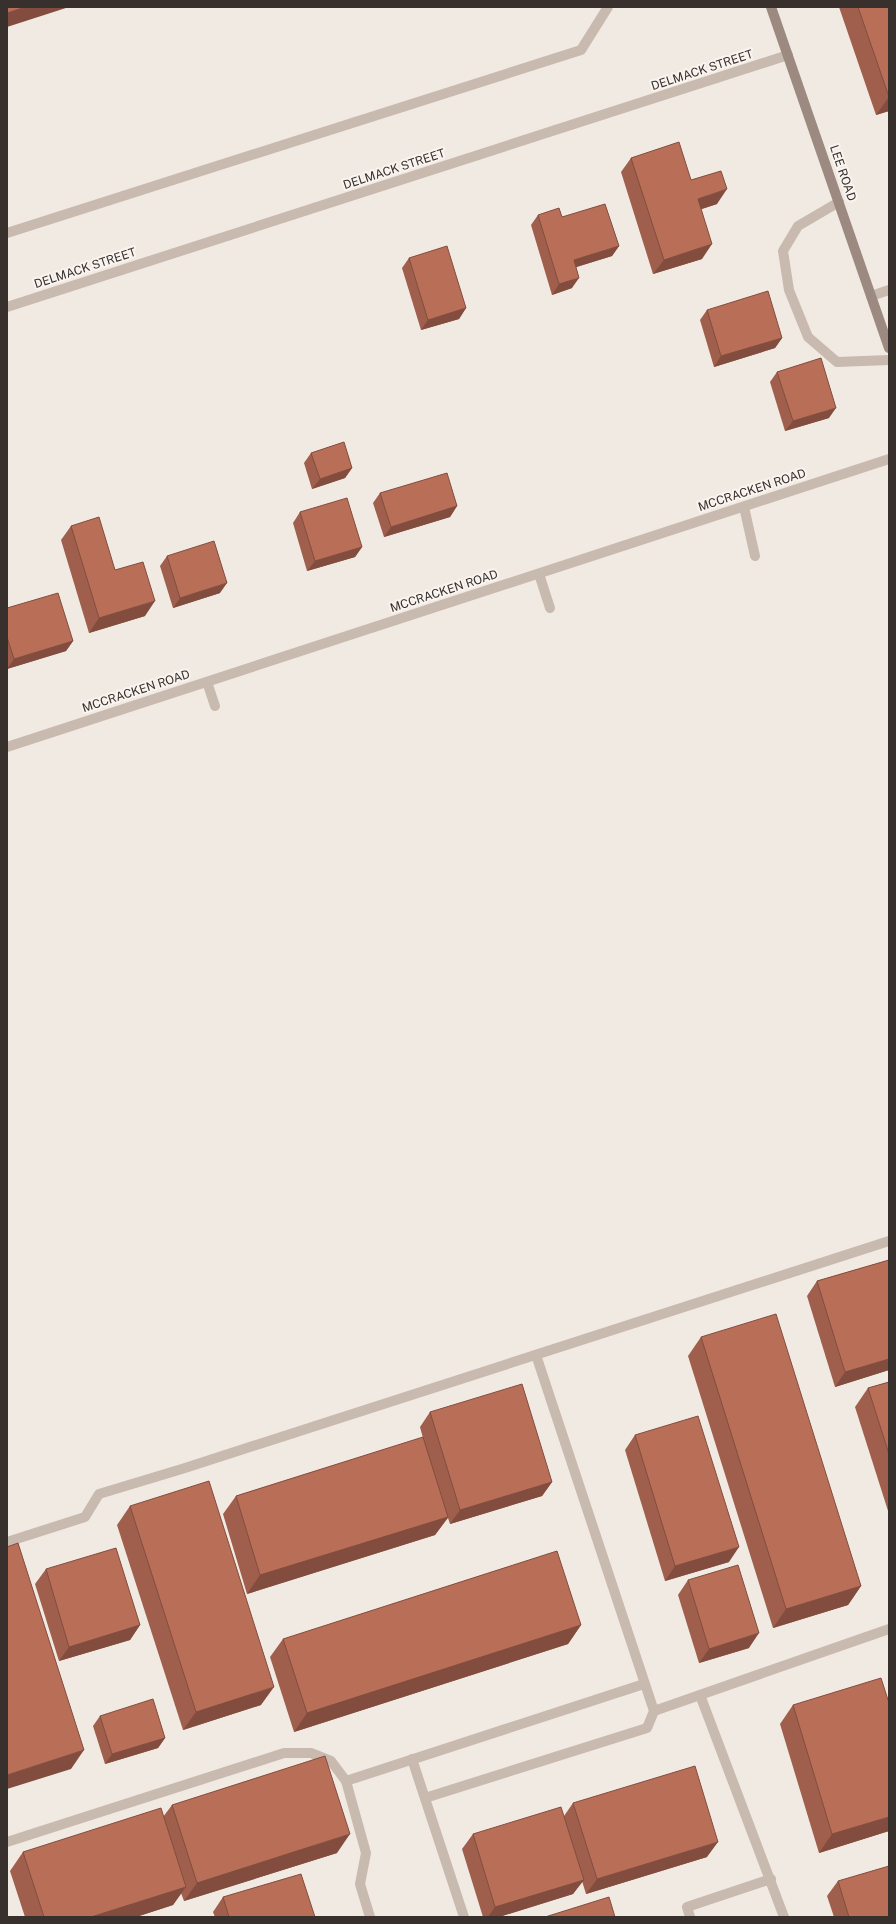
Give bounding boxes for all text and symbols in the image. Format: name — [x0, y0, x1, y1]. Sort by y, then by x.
street label: DELMACK STREET — [649, 47, 755, 93]
street label: LEE ROAD — [827, 143, 859, 203]
street label: DELMACK STREET — [341, 146, 447, 192]
street label: DELMACK STREET — [32, 245, 138, 291]
street label: MCCRACKEN ROAD — [696, 466, 808, 514]
street label: MCCRACKEN ROAD — [388, 567, 500, 615]
street label: MCCRACKEN ROAD — [80, 667, 192, 715]

